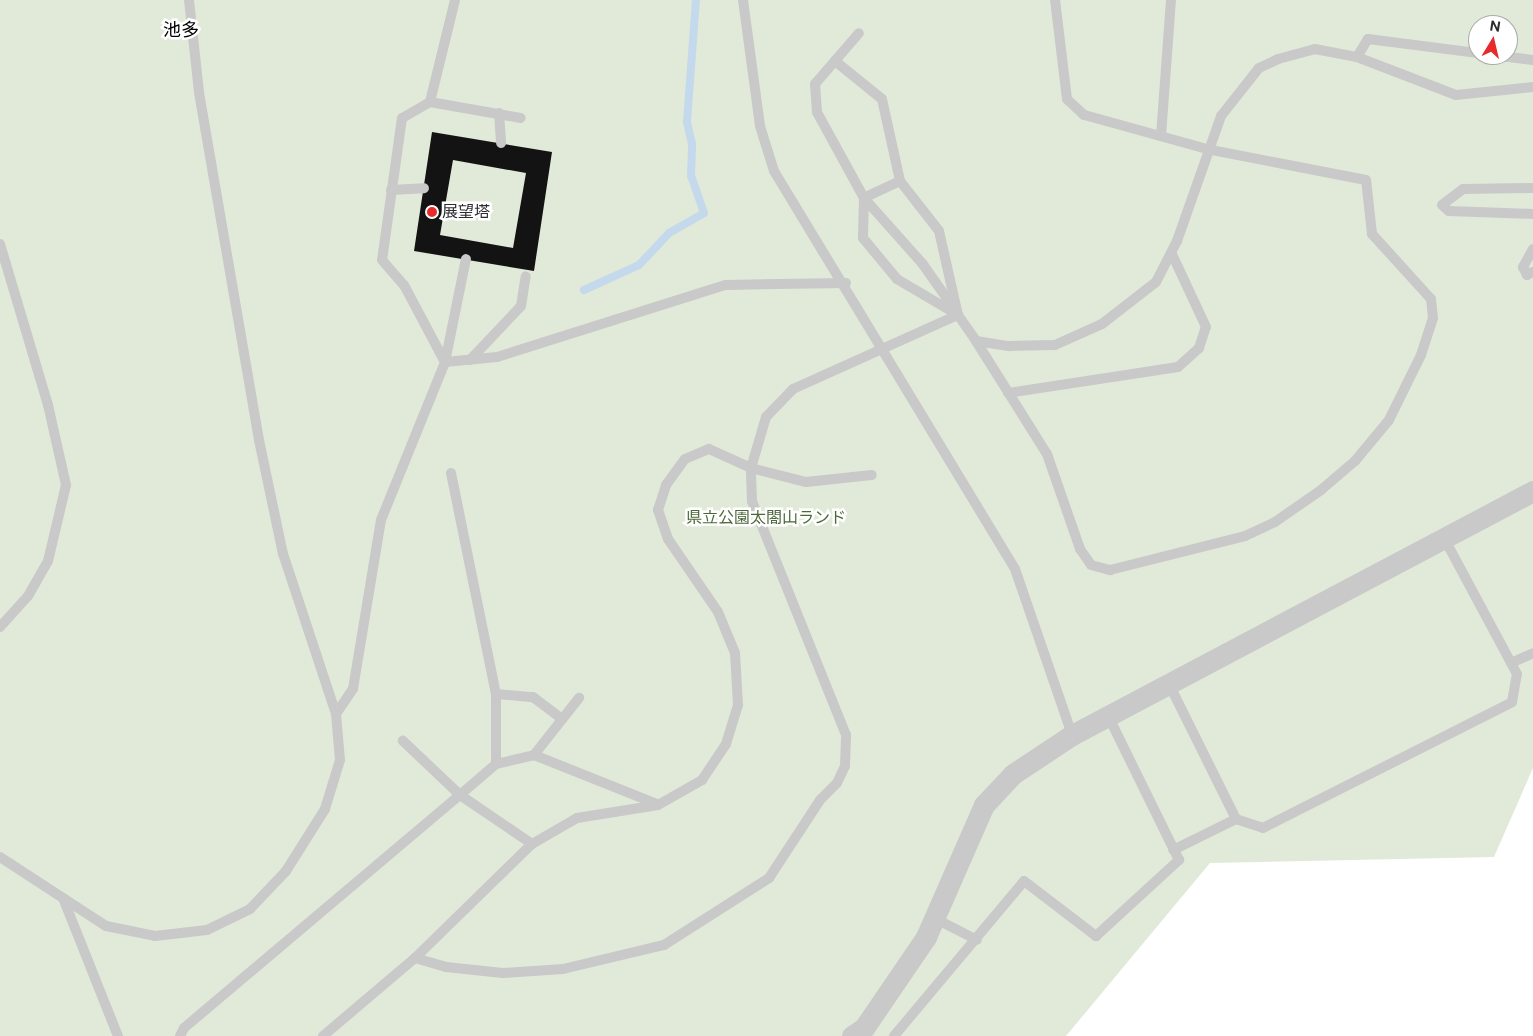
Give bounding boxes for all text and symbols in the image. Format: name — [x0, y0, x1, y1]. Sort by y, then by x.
north arrow — [1468, 15, 1518, 65]
text: N — [1489, 17, 1502, 35]
district label: 池多 — [163, 19, 199, 41]
place label: 展望塔 — [442, 202, 490, 222]
marker: 展望塔 — [426, 206, 438, 218]
park label: 県立公園太閤山ランド — [686, 508, 846, 528]

